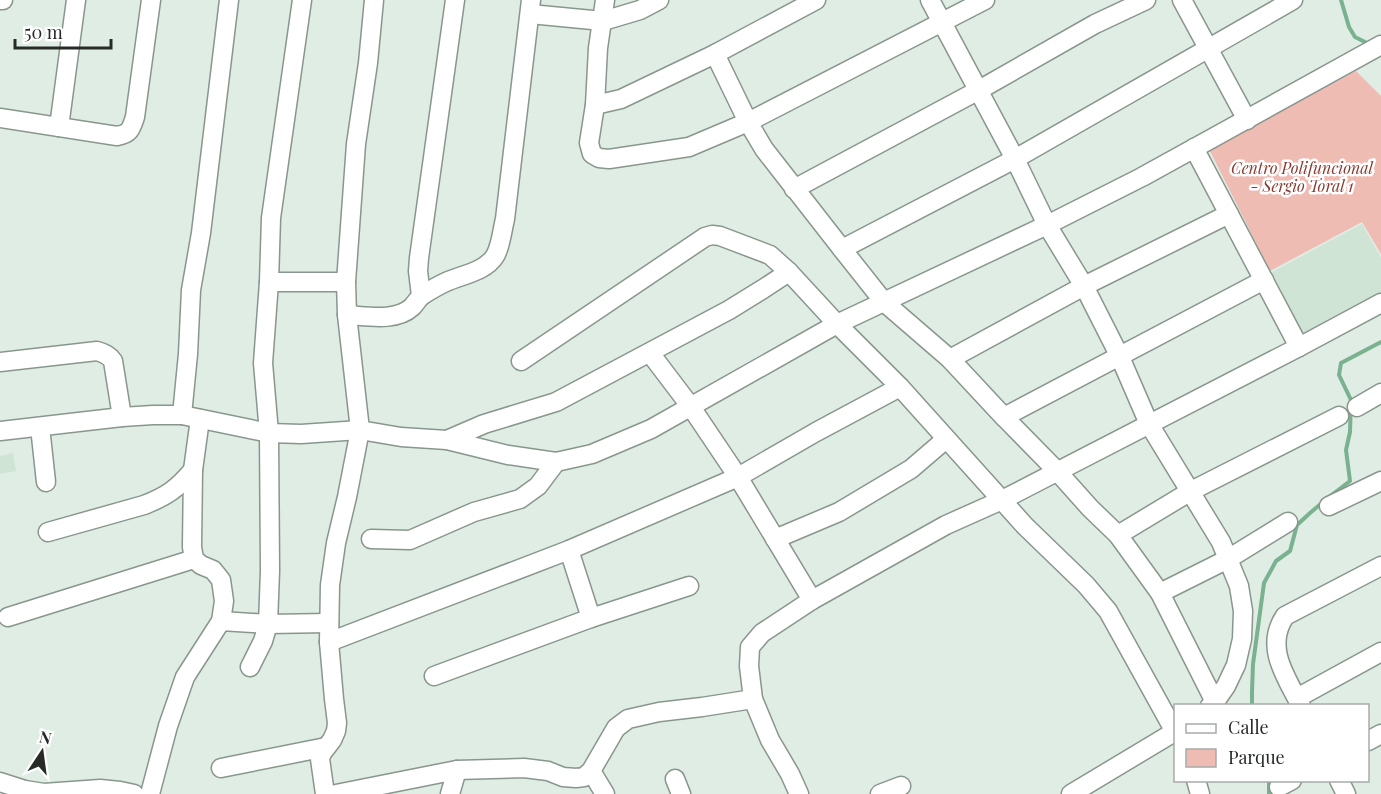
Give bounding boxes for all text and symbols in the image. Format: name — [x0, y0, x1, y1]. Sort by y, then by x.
scale bar — [15, 12, 111, 50]
text: 50 m — [24, 20, 63, 44]
park label: Centro Polifuncional - Sergio Toral 1 — [1231, 157, 1374, 196]
legend — [1174, 704, 1369, 782]
text: Calle — [1228, 715, 1269, 739]
north arrow — [12, 722, 72, 782]
text: N — [37, 725, 54, 749]
text: Parque — [1228, 745, 1285, 769]

